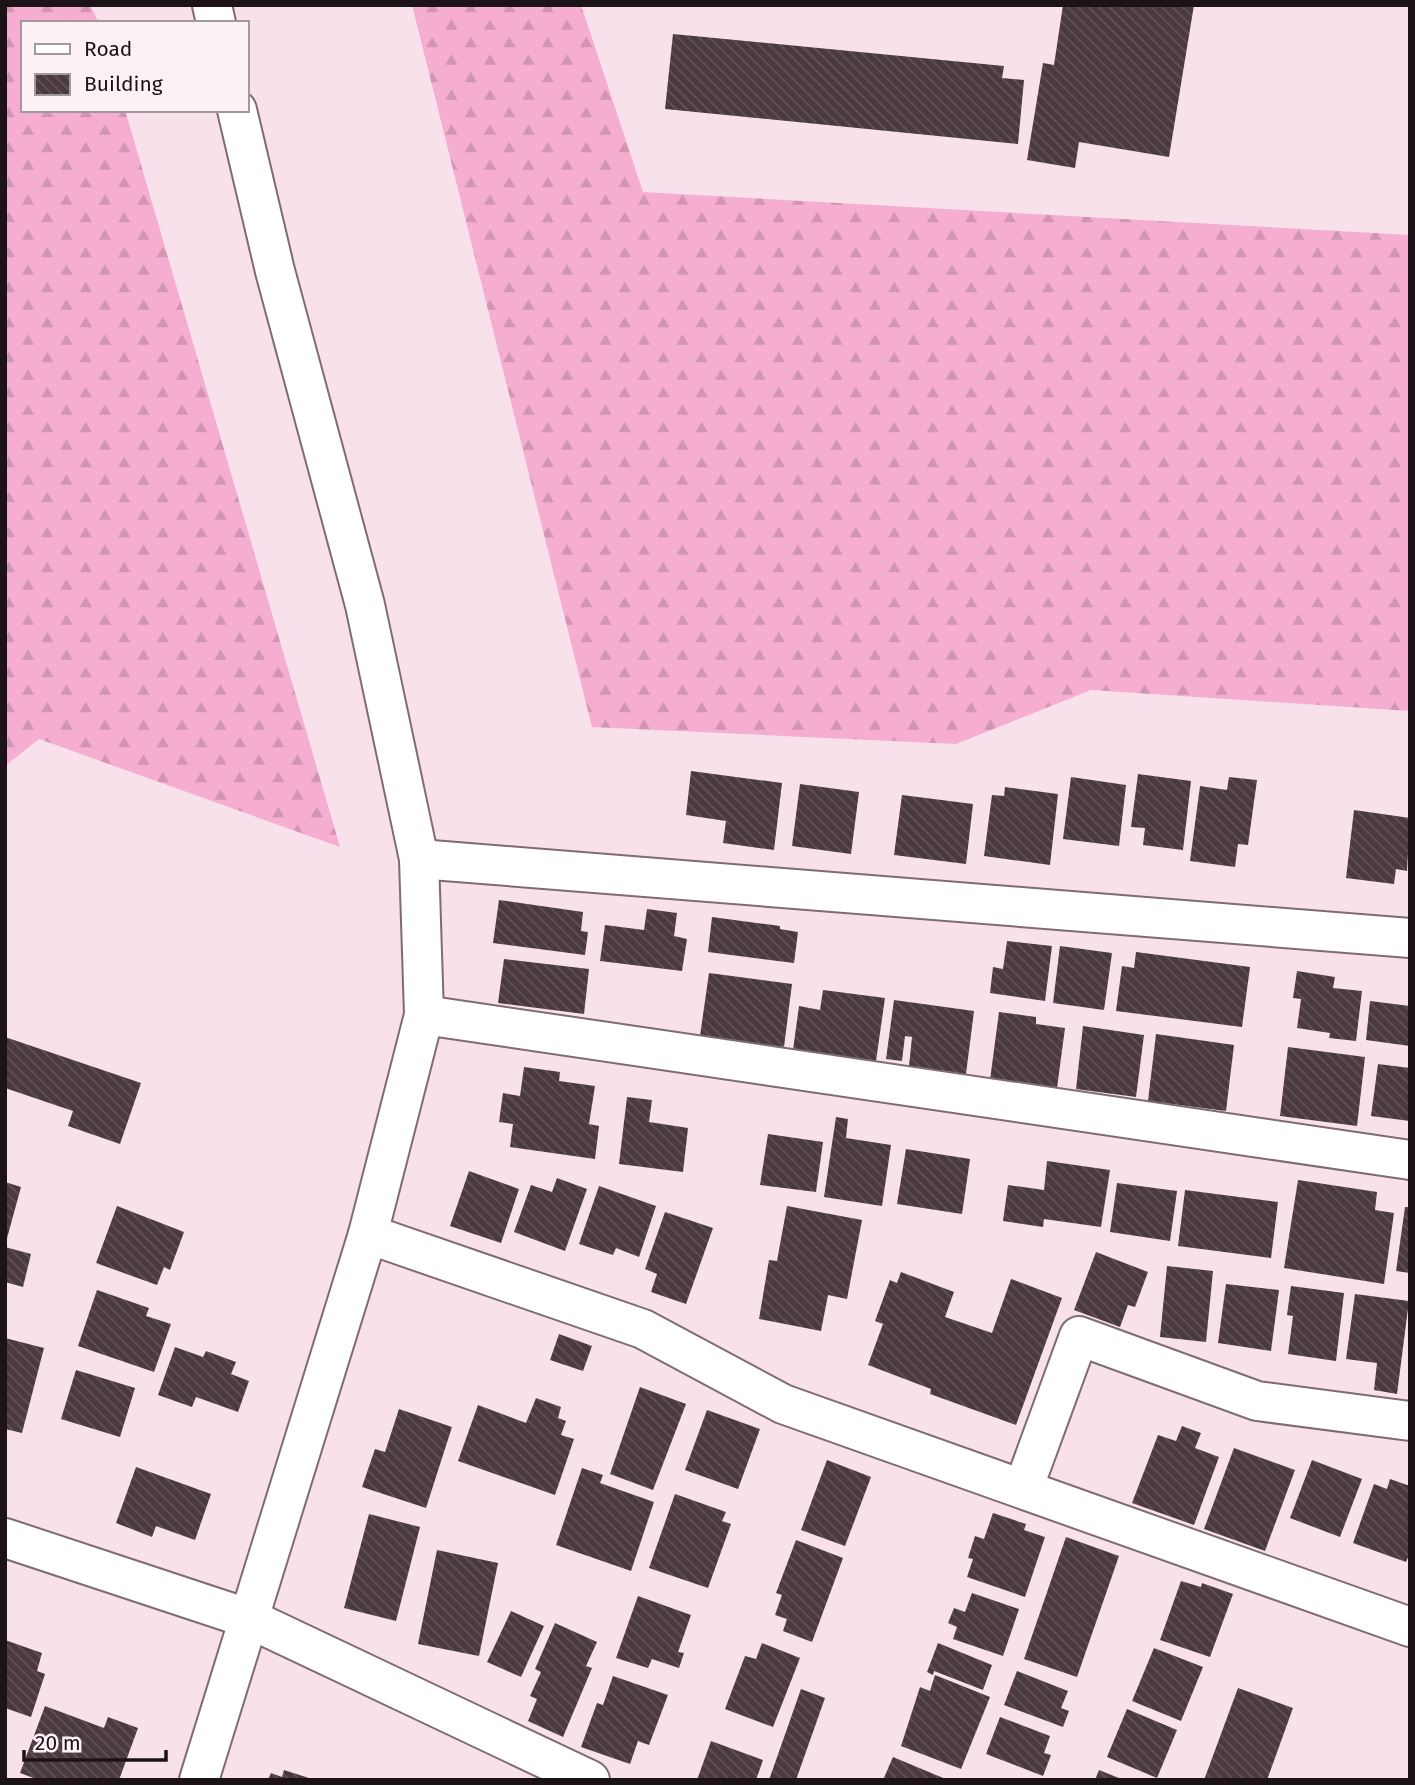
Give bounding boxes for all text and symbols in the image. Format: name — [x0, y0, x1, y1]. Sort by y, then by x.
legend — [21, 21, 248, 112]
text: Road — [84, 36, 132, 62]
text: Building — [84, 71, 163, 97]
scale bar — [24, 1718, 166, 1762]
text: 20 m — [35, 1730, 81, 1756]

